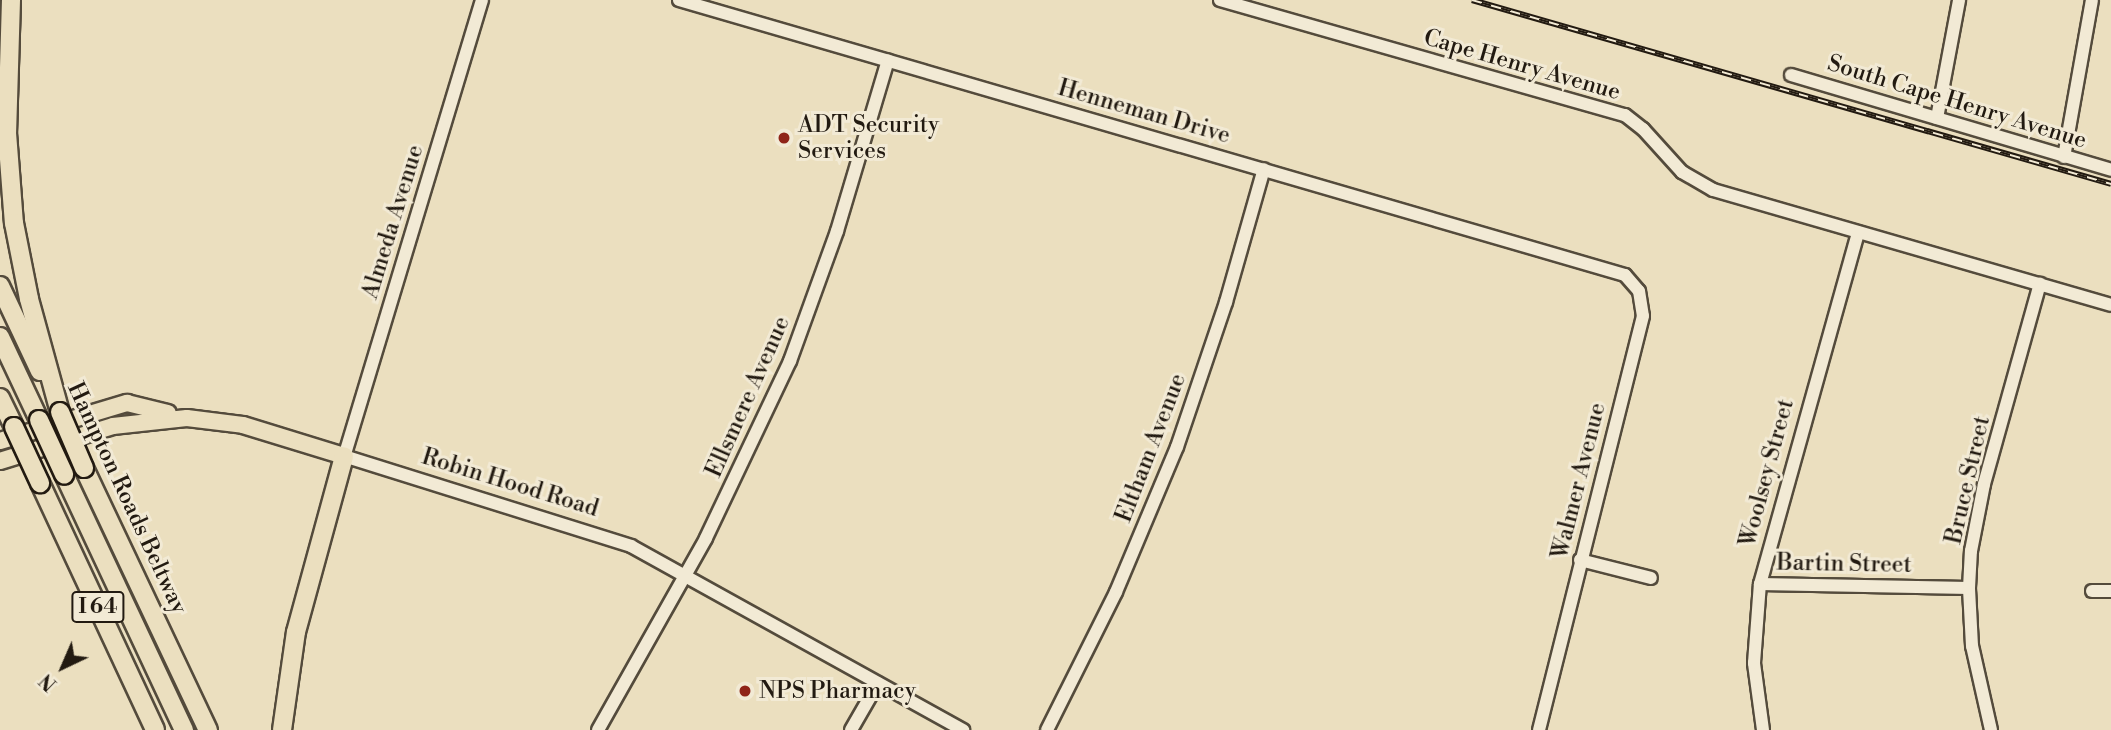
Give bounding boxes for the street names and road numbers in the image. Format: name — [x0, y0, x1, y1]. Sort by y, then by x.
street label: Cape Henry Avenue — [1420, 24, 1624, 106]
street label: South Cape Henry Avenue — [1824, 49, 2090, 155]
street label: Henneman Drive — [1055, 74, 1233, 150]
street label: Almeda Avenue — [356, 142, 430, 302]
street label: Ellsmere Avenue — [700, 312, 796, 482]
street label: Eltham Avenue — [1110, 370, 1192, 526]
street label: Hampton Roads Beltway — [61, 378, 193, 618]
street label: Woolsey Street — [1734, 396, 1800, 550]
street label: Walmer Avenue — [1546, 400, 1612, 562]
street label: Bruce Street — [1940, 413, 1996, 547]
street label: Robin Hood Road — [418, 443, 602, 523]
street label: Bartin Street — [1776, 549, 1912, 579]
road number: I 64 — [70, 590, 126, 624]

